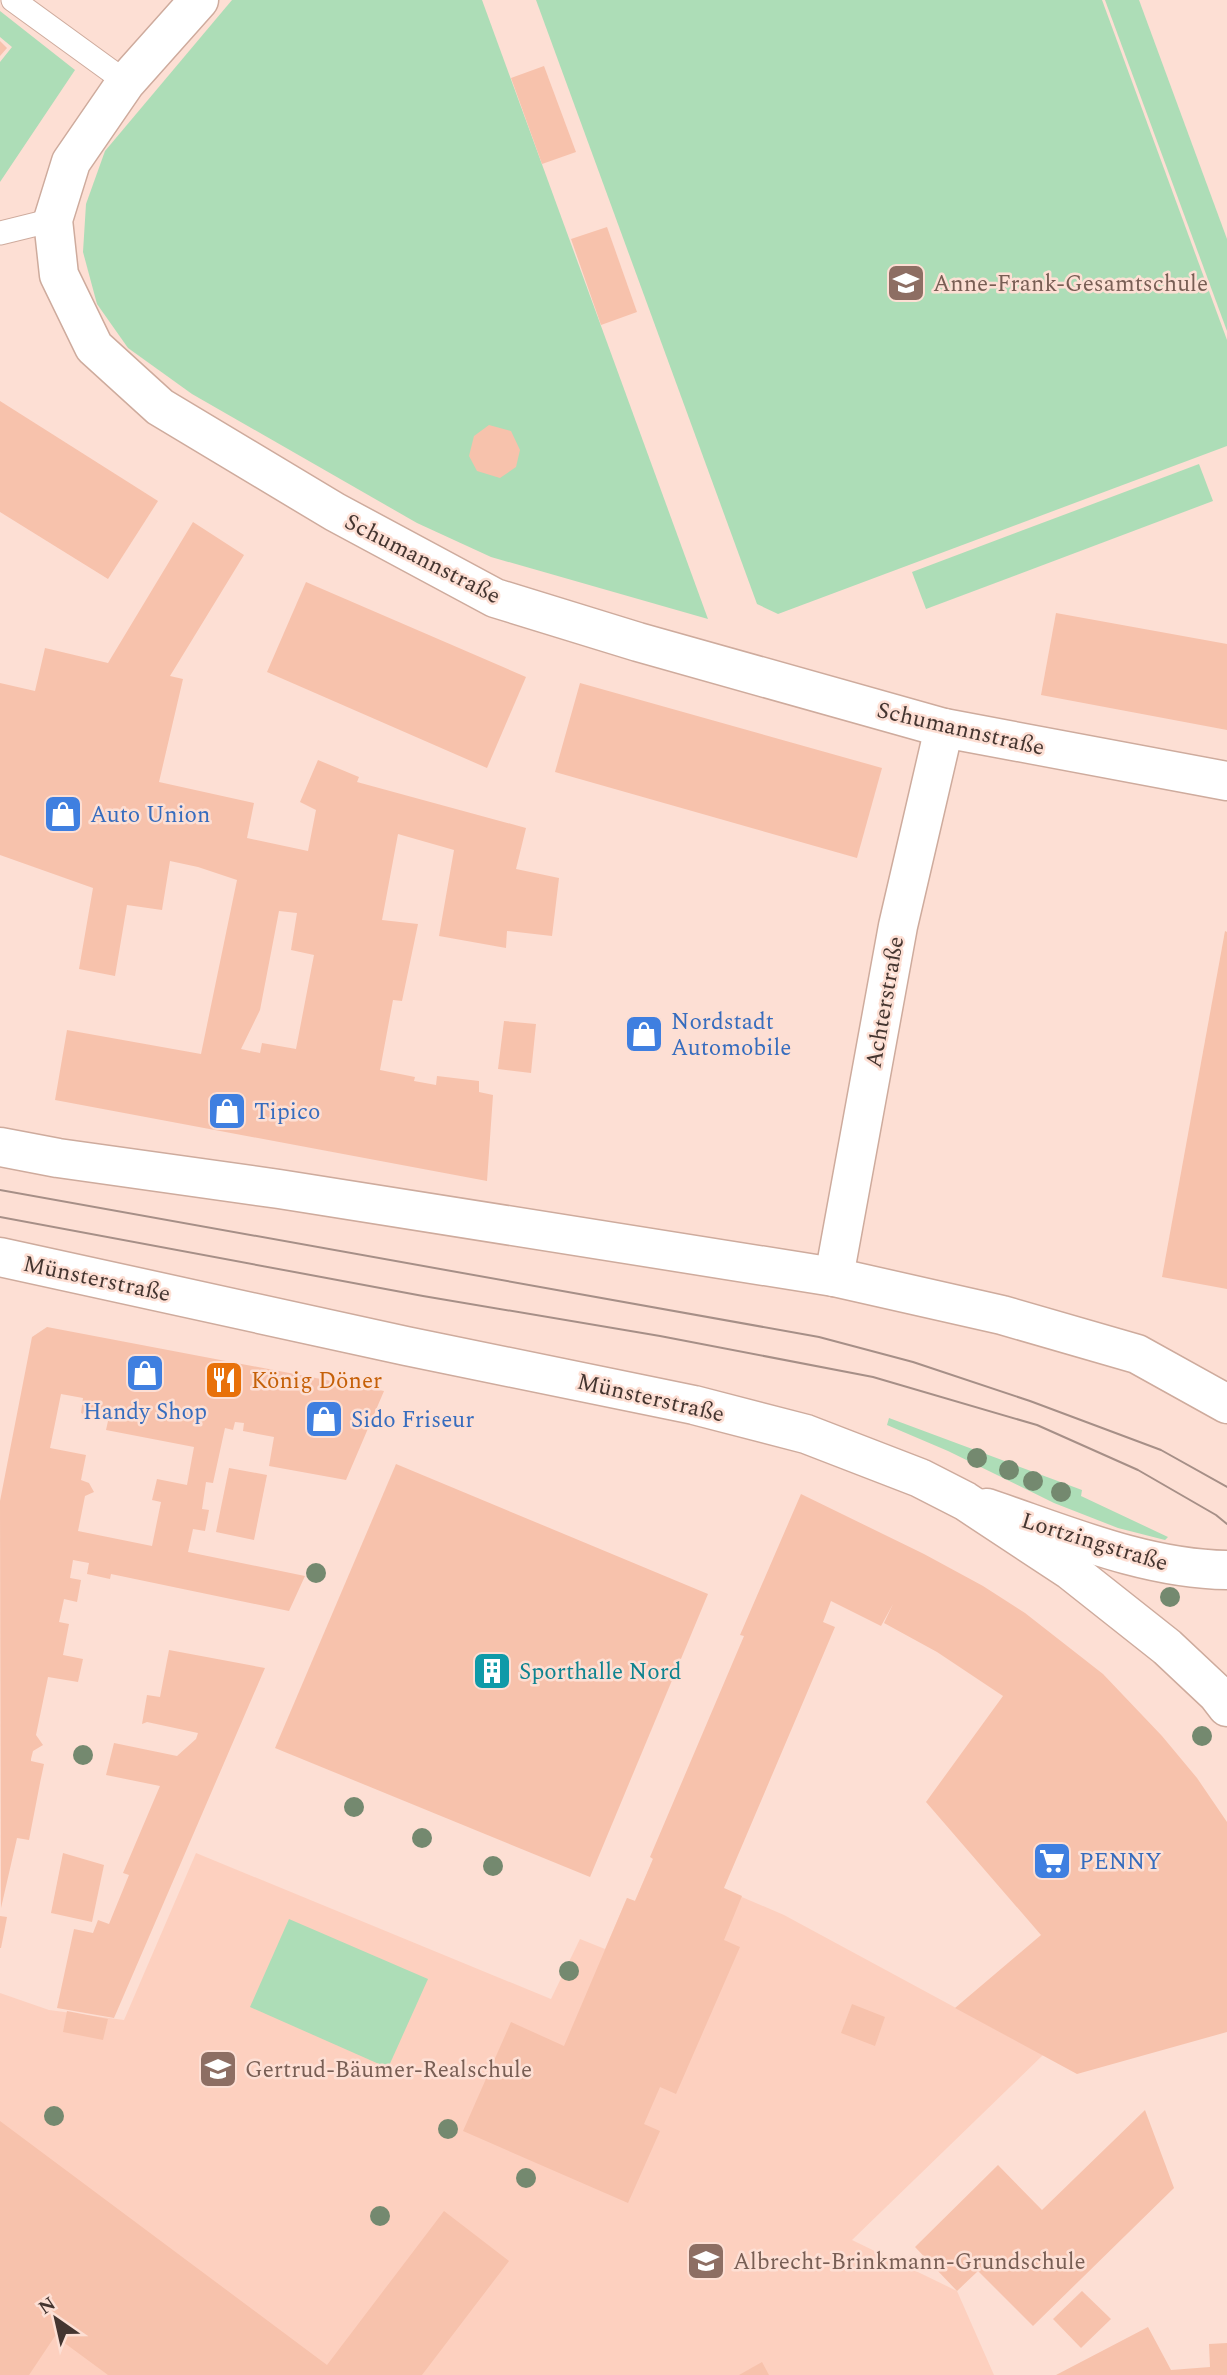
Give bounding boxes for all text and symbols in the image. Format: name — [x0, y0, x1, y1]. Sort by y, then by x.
school or university icon: Anne-Frank-Gesamtschule — [885, 262, 927, 304]
place label: Anne-Frank-Gesamtschule — [933, 267, 1208, 302]
street label: Schumannstraße — [338, 505, 507, 614]
street label: Schumannstraße — [873, 693, 1048, 766]
shop icon: Auto Union — [42, 793, 84, 835]
place label: Auto Union — [90, 798, 210, 833]
street label: Achterstraße — [857, 934, 914, 1071]
place label: Nordstadt Automobile — [671, 1005, 791, 1066]
shop icon: Nordstadt Automobile — [623, 1013, 665, 1055]
shop icon: Tipico — [206, 1090, 248, 1132]
place label: Tipico — [254, 1095, 320, 1130]
street label: Münsterstraße — [20, 1247, 174, 1312]
shop icon: Handy Shop — [124, 1352, 166, 1394]
restaurant icon: König Döner — [203, 1359, 245, 1401]
place label: König Döner — [251, 1364, 382, 1399]
street label: Münsterstraße — [574, 1365, 728, 1432]
place label: Handy Shop — [83, 1395, 207, 1430]
shop icon: Sido Friseur — [303, 1398, 345, 1440]
place label: Sido Friseur — [351, 1403, 474, 1438]
street label: Lortzingstraße — [1017, 1504, 1172, 1581]
building icon: Sporthalle Nord — [471, 1650, 513, 1692]
place label: Sporthalle Nord — [519, 1655, 682, 1690]
supermarket icon: PENNY — [1031, 1840, 1073, 1882]
place label: PENNY — [1079, 1845, 1162, 1880]
school or university icon: Gertrud-Bäumer-Realschule — [197, 2048, 239, 2090]
place label: Gertrud-Bäumer-Realschule — [245, 2053, 532, 2088]
school or university icon: Albrecht-Brinkmann-Grundschule — [685, 2240, 727, 2282]
place label: Albrecht-Brinkmann-Grundschule — [733, 2245, 1086, 2280]
north arrow — [21, 2284, 91, 2354]
text: N — [33, 2290, 62, 2323]

